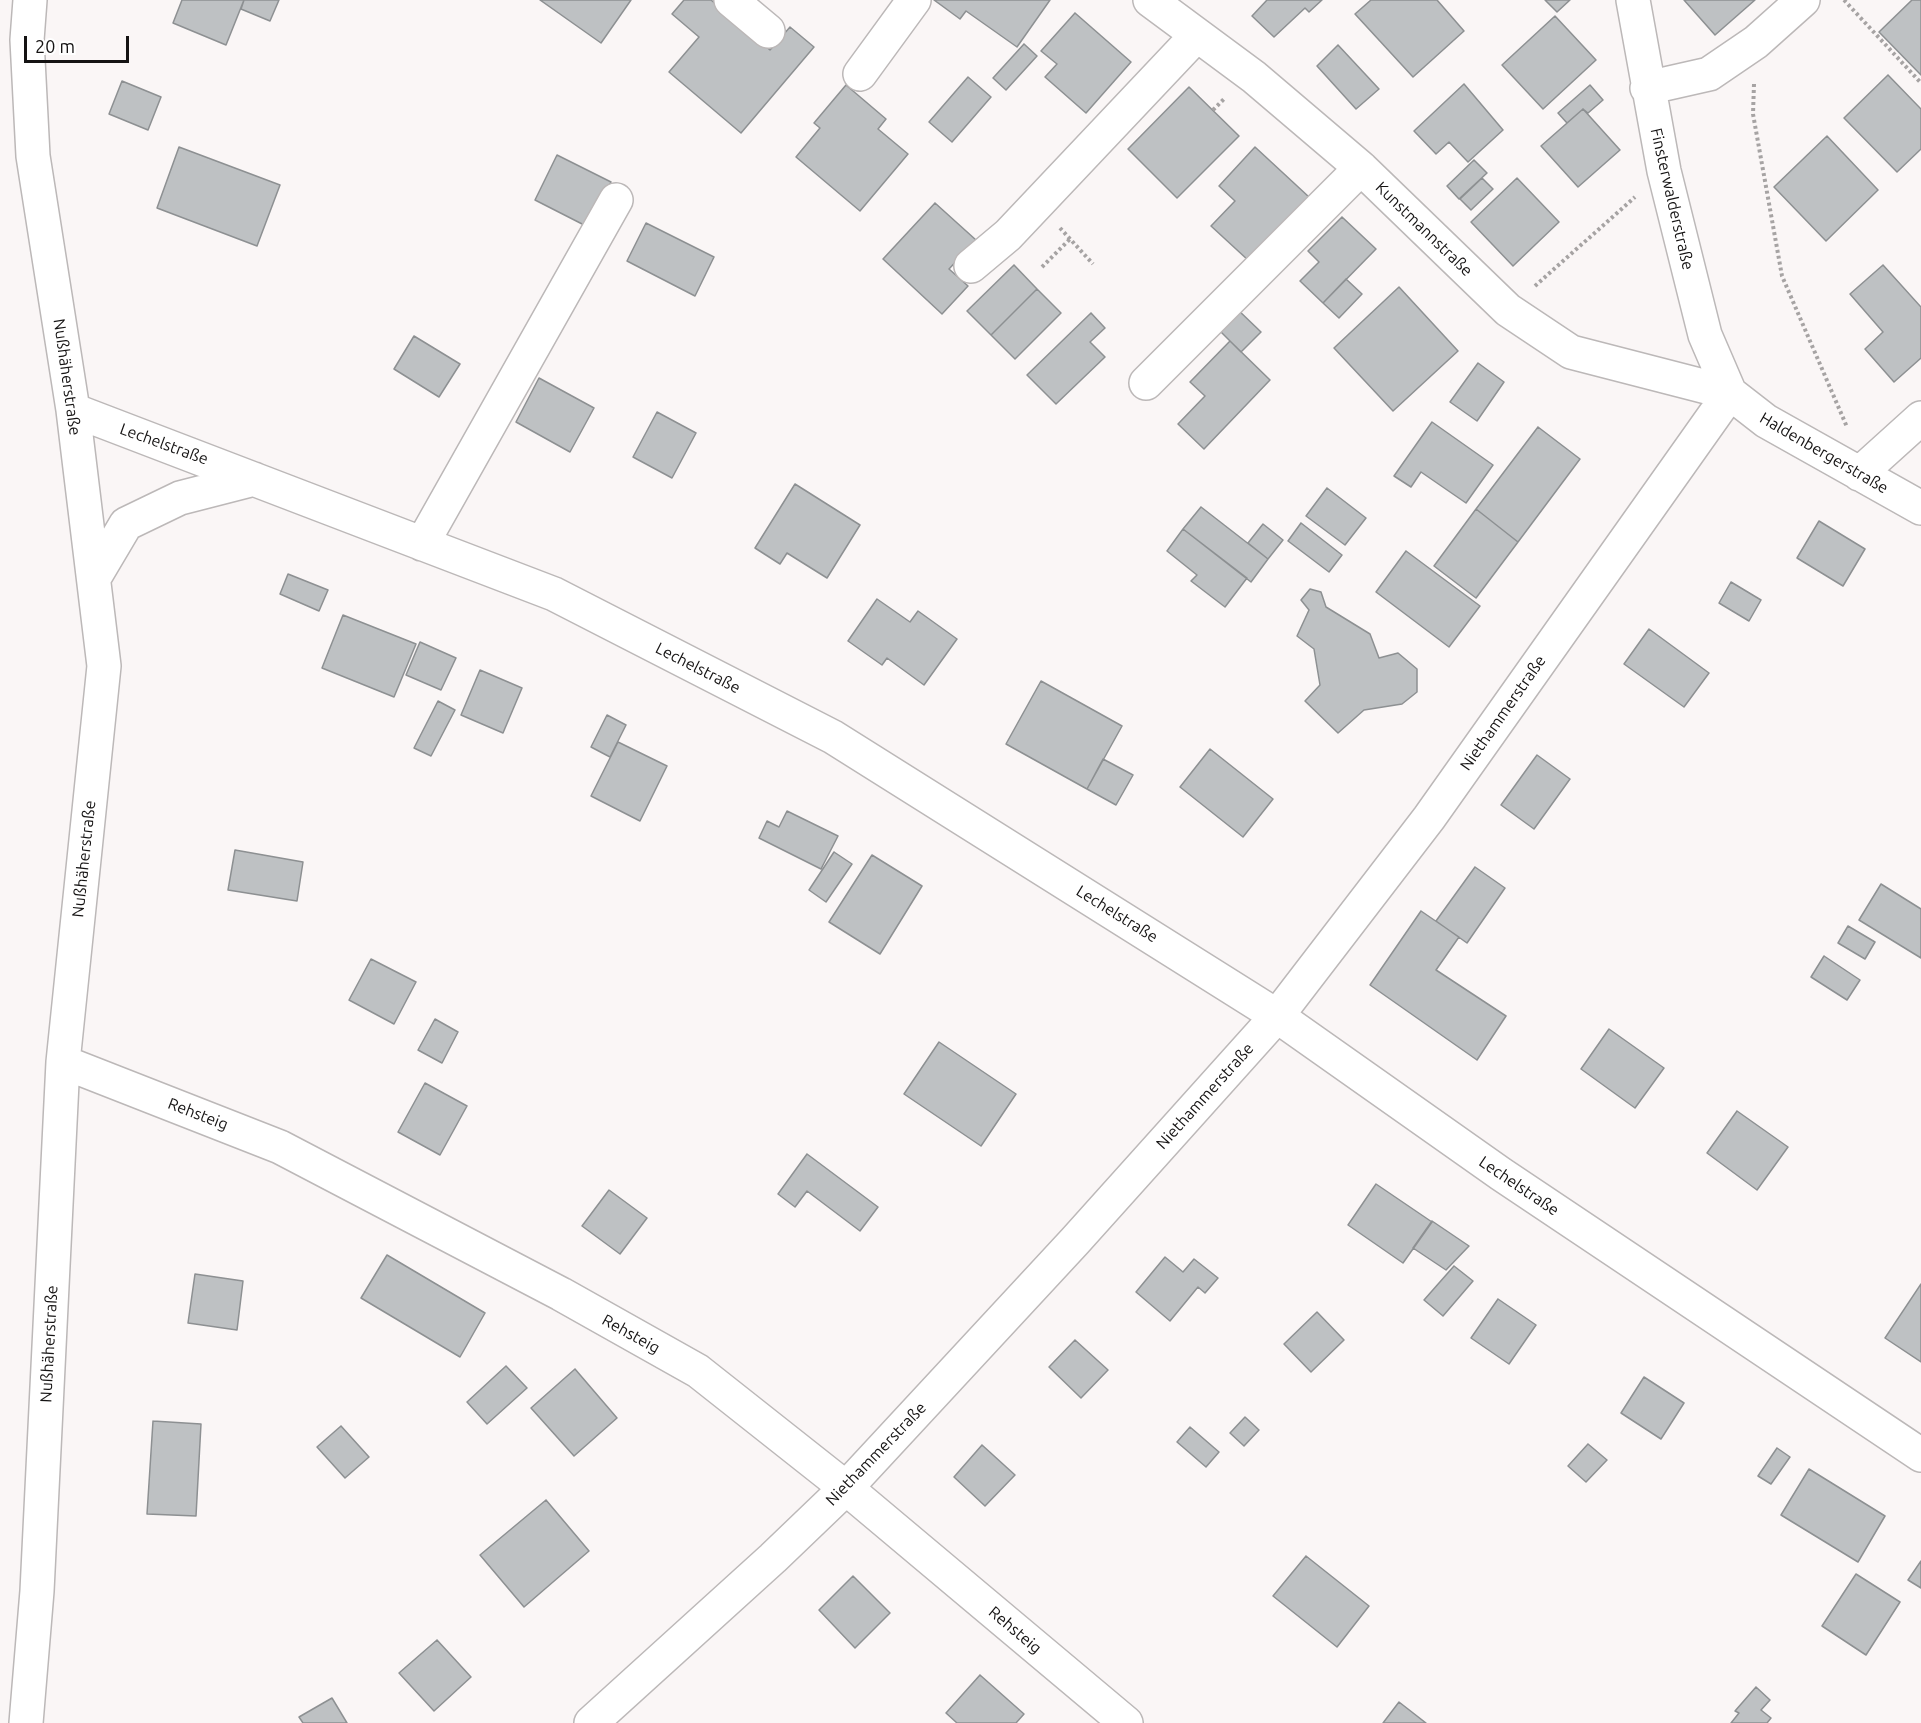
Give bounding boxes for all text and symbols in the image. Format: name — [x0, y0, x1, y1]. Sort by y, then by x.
scale bar — [27, 24, 132, 62]
text: 20 m — [35, 36, 75, 56]
street label: Finsterwalderstraße — [1646, 126, 1698, 272]
street label: Kunstmannstraße — [1371, 178, 1477, 280]
street label: Nußhäherstraße — [49, 317, 85, 437]
street label: Haldenbergerstraße — [1756, 408, 1892, 498]
street label: Lechelstraße — [117, 419, 211, 469]
street label: Lechelstraße — [652, 638, 744, 698]
street label: Niethammerstraße — [1456, 652, 1550, 774]
street label: Nußhäherstraße — [68, 800, 100, 918]
street label: Lechelstraße — [1073, 881, 1161, 947]
street label: Niethammerstraße — [1152, 1039, 1258, 1153]
street label: Rehsteig — [165, 1094, 231, 1134]
street label: Lechelstraße — [1475, 1152, 1563, 1220]
street label: Nußhäherstraße — [36, 1285, 62, 1403]
street label: Rehsteig — [599, 1310, 663, 1358]
street label: Niethammerstraße — [822, 1398, 930, 1510]
street label: Rehsteig — [985, 1602, 1045, 1658]

